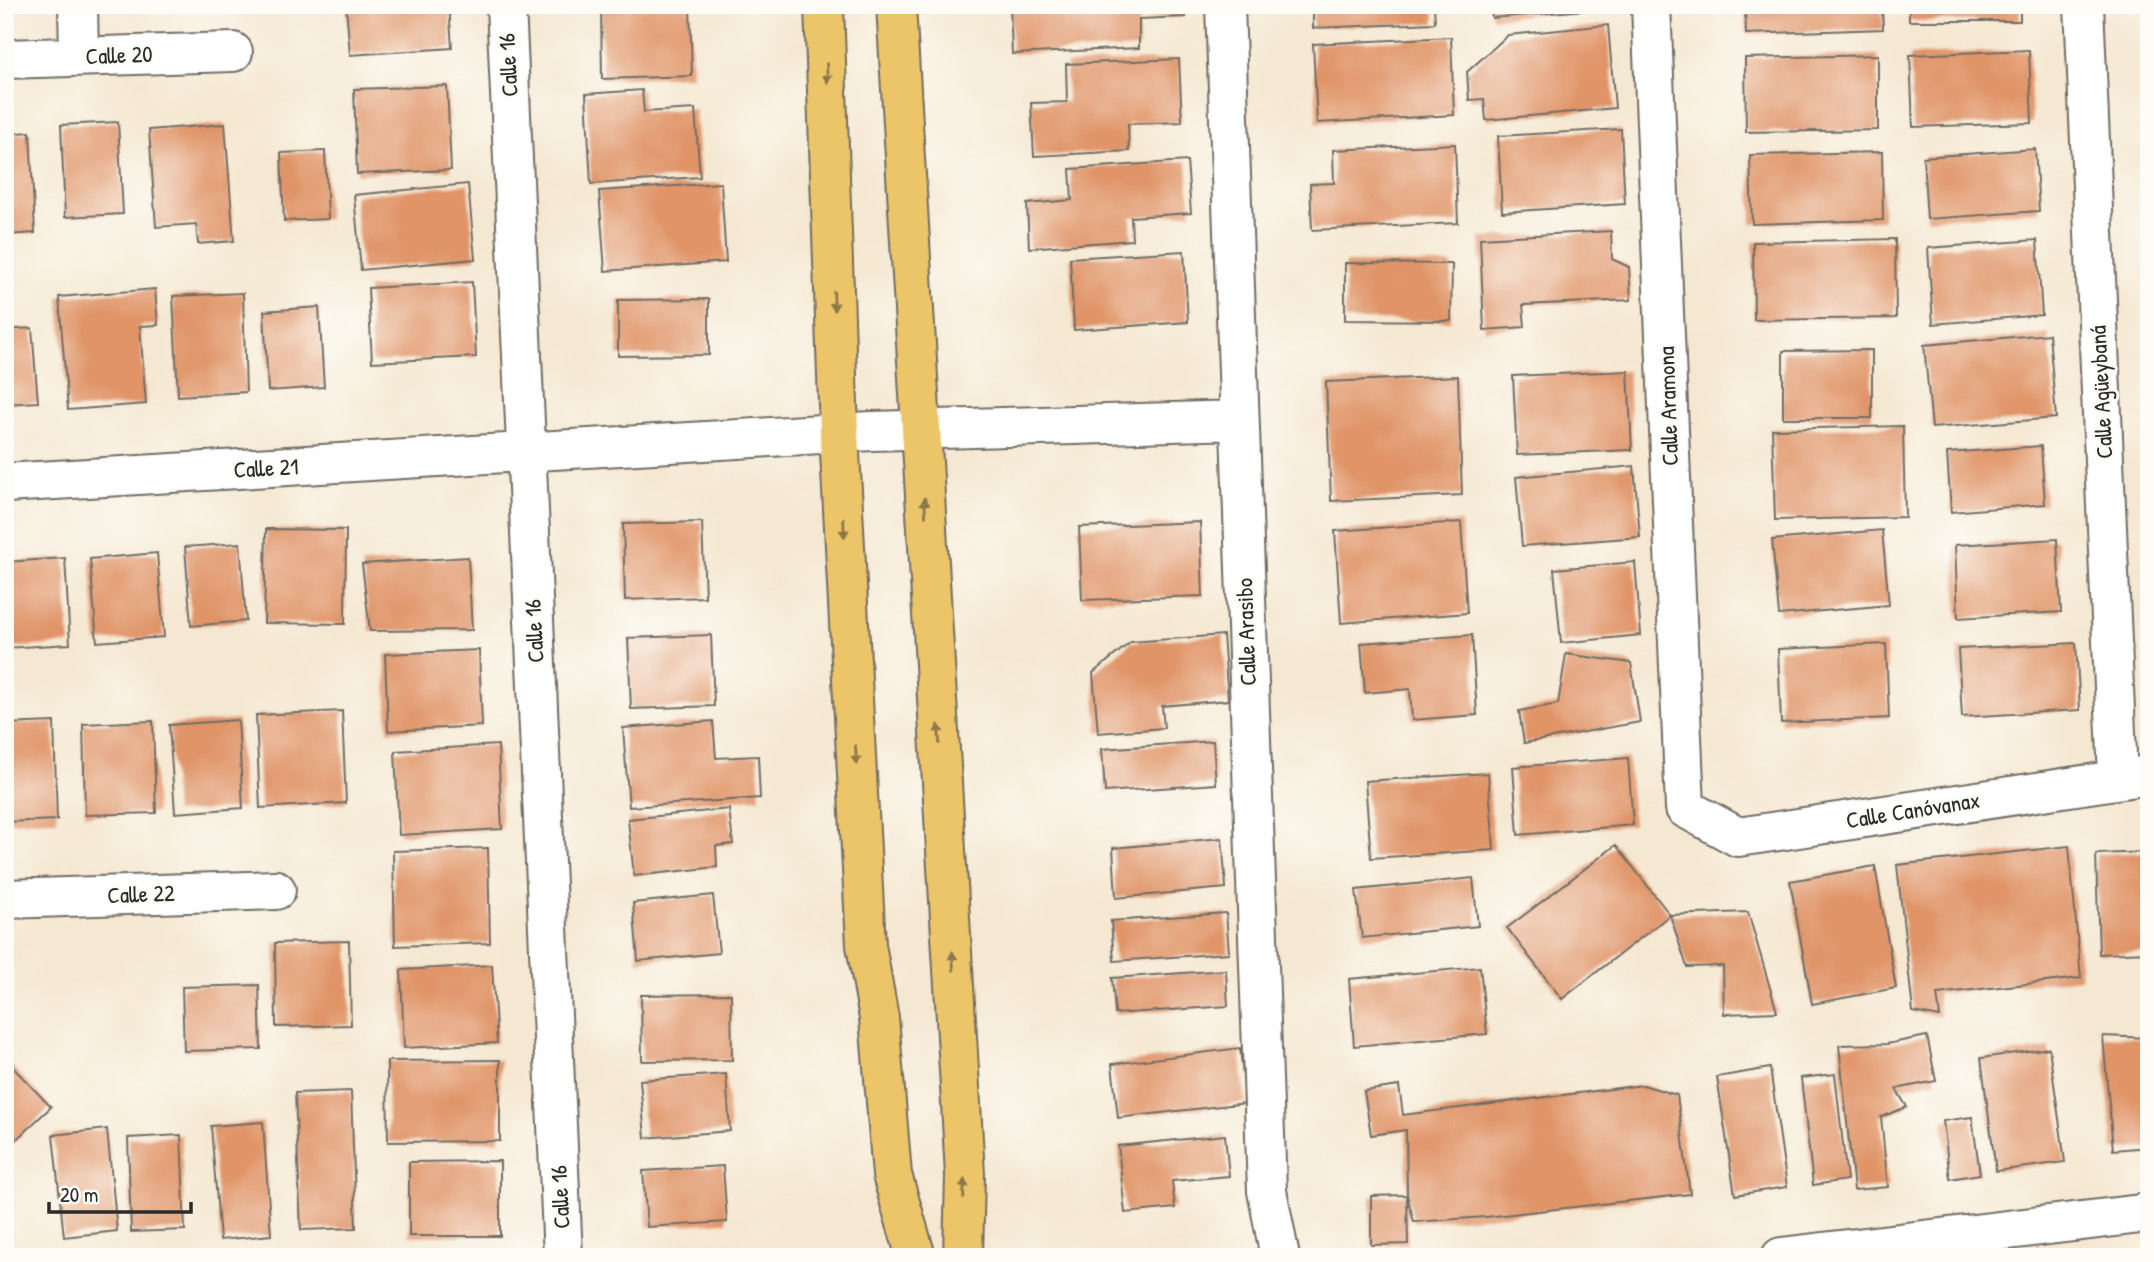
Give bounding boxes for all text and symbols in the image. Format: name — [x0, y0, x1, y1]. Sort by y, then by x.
street label: Calle 16 — [490, 33, 525, 98]
street label: Calle 20 — [85, 38, 153, 71]
one-way arrow — [821, 63, 832, 85]
one-way arrow — [829, 290, 840, 312]
street label: Calle Agüeybaná — [2082, 325, 2119, 459]
street label: Calle Aramona — [1650, 346, 1685, 466]
street label: Calle 21 — [233, 450, 299, 485]
one-way arrow — [920, 496, 931, 518]
one-way arrow — [838, 517, 849, 539]
street label: Calle Arasibo — [1228, 578, 1263, 686]
street label: Calle 16 — [516, 599, 551, 664]
one-way arrow — [933, 723, 944, 745]
one-way arrow — [851, 745, 862, 767]
street label: Calle Canóvanax — [1844, 784, 1982, 835]
street label: Calle 22 — [107, 877, 175, 910]
one-way arrow — [947, 950, 958, 972]
street label: Calle 16 — [542, 1165, 577, 1230]
scale bar — [49, 1171, 191, 1215]
one-way arrow — [959, 1177, 970, 1199]
text: 20 m — [60, 1180, 98, 1209]

